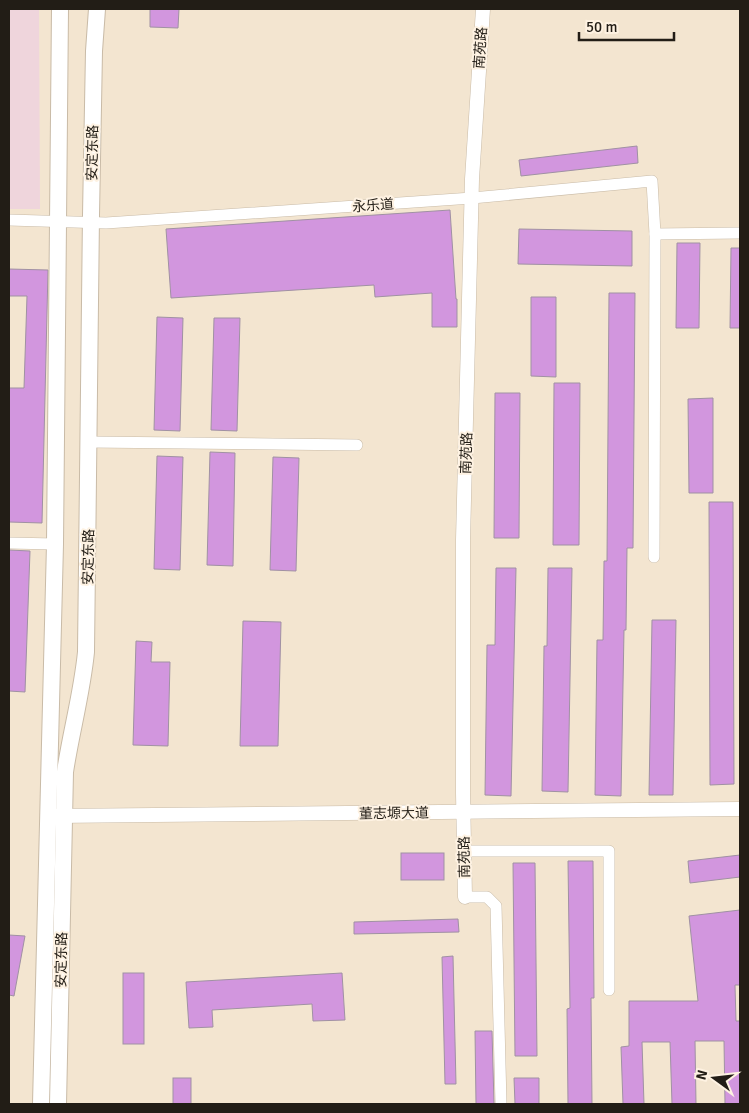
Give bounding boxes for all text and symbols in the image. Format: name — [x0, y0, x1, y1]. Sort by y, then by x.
scale bar — [579, 10, 674, 42]
text: 50 m — [586, 18, 617, 36]
street label: 南苑路 — [471, 26, 490, 70]
street label: 安定东路 — [84, 125, 101, 181]
street label: 永乐道 — [351, 196, 395, 215]
street label: 南苑路 — [457, 432, 476, 474]
street label: 安定东路 — [80, 529, 97, 585]
street label: 董志塬大道 — [359, 804, 429, 823]
street label: 南苑路 — [456, 836, 473, 878]
street label: 安定东路 — [53, 932, 70, 988]
north arrow — [689, 1053, 739, 1103]
text: N — [692, 1068, 711, 1082]

